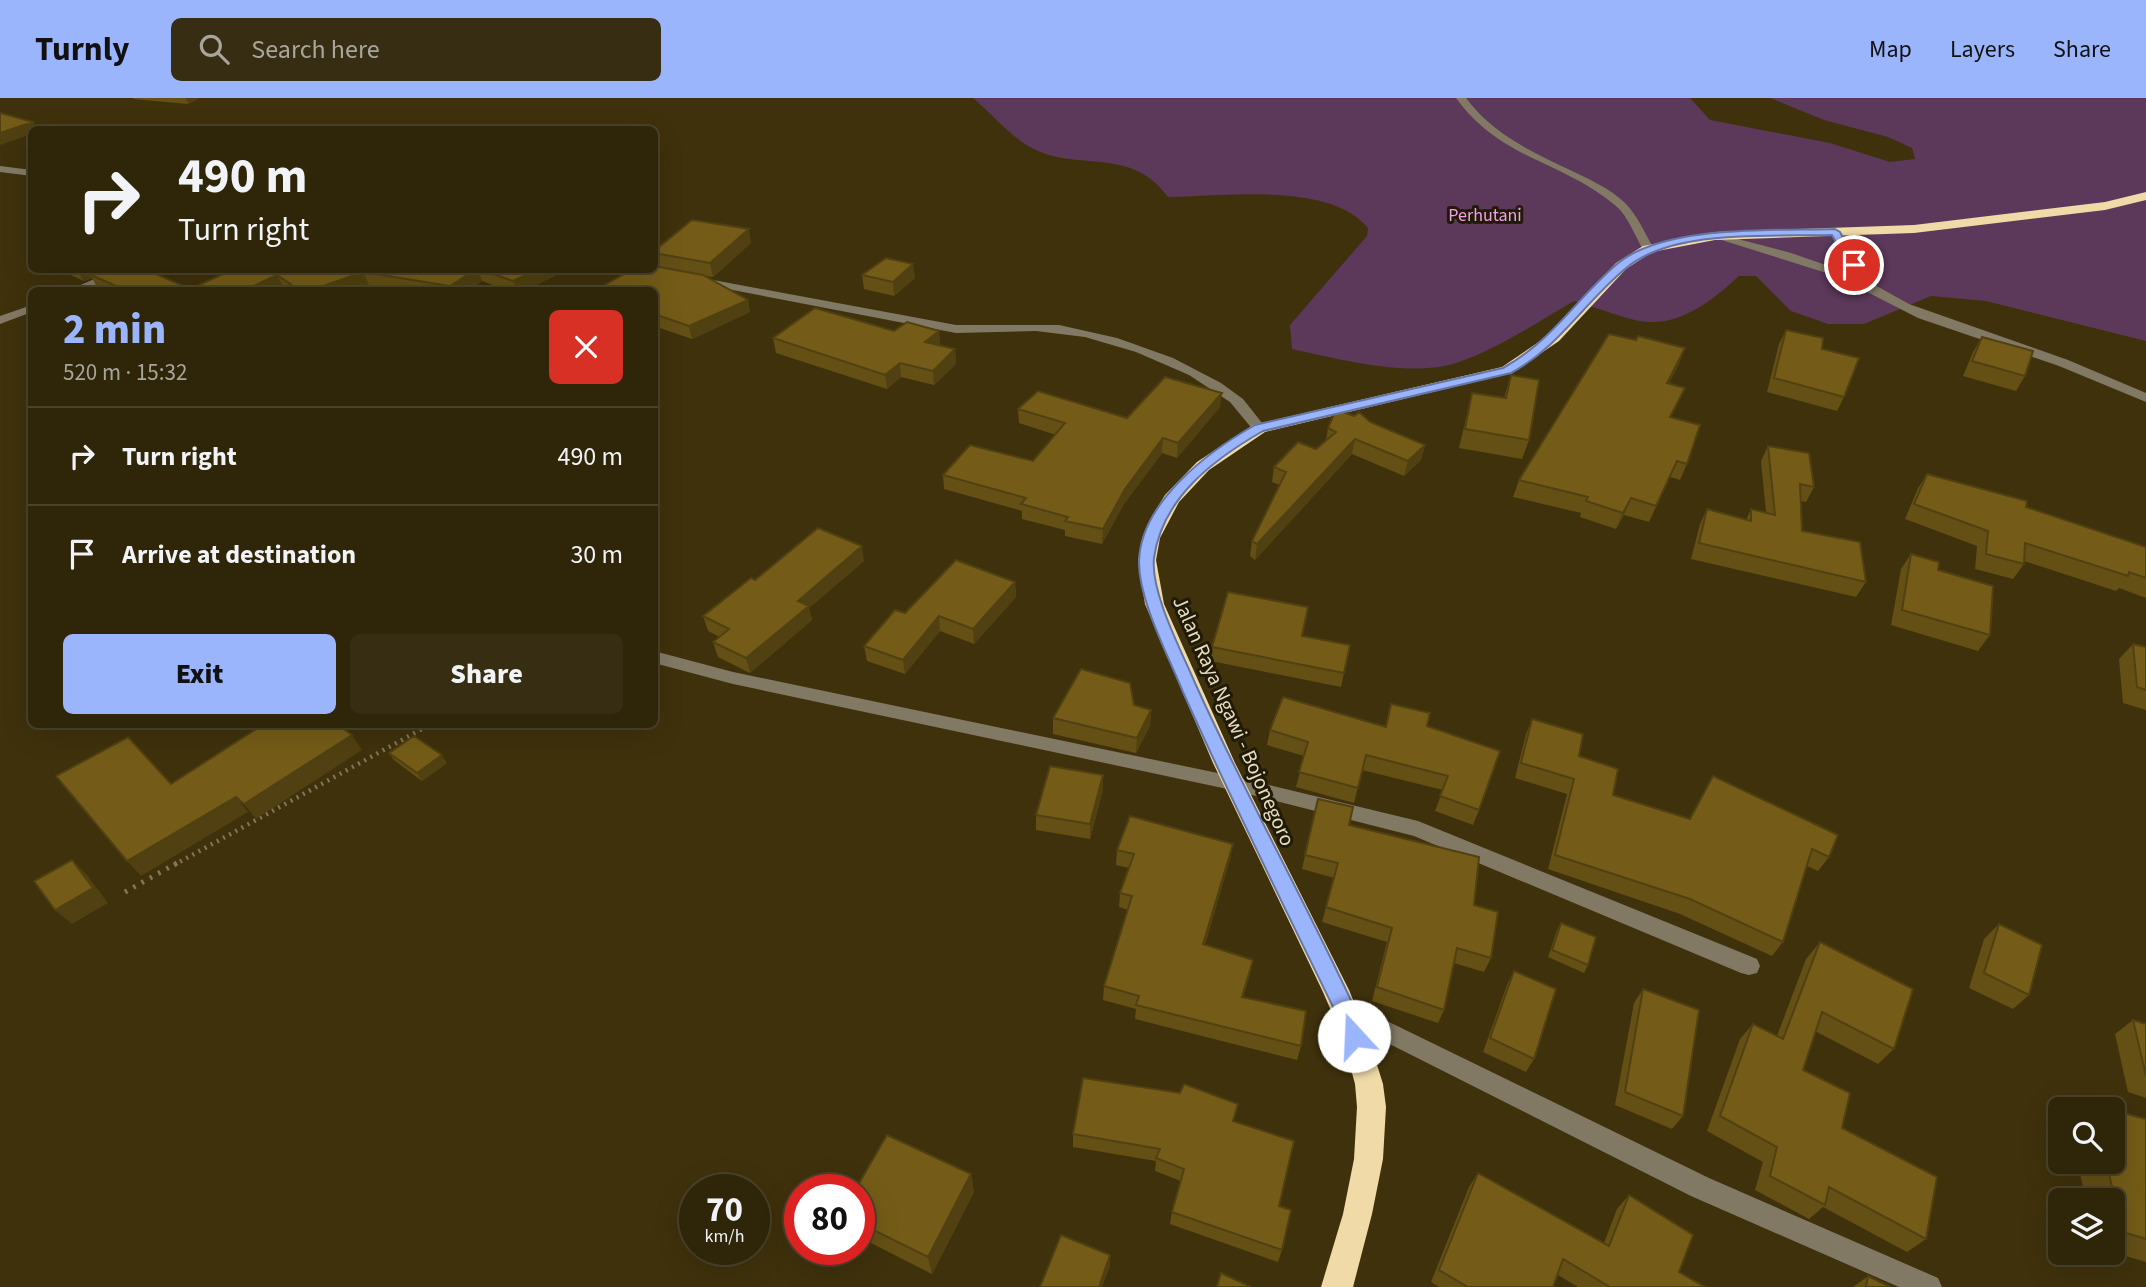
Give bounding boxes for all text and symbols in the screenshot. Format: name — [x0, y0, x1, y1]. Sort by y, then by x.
search box — [171, 18, 661, 81]
text: Turnly — [35, 26, 129, 73]
icon: search — [195, 30, 233, 68]
text: Search here — [251, 31, 380, 68]
text: Map — [1869, 32, 1912, 67]
text: Layers — [1950, 32, 2015, 67]
text: Share — [2053, 32, 2111, 67]
text: 490 m — [178, 142, 307, 212]
icon: right — [63, 154, 154, 245]
park label: Perhutani — [1448, 203, 1522, 228]
text: Turn right — [178, 207, 309, 253]
pin — [1824, 235, 1884, 295]
icon: arrive — [1835, 246, 1873, 284]
text: 2 min — [63, 300, 166, 360]
button: close — [549, 310, 623, 384]
text: 520 m · 15:32 — [63, 356, 187, 389]
icon: right — [63, 437, 101, 475]
text: Turn right — [122, 438, 237, 475]
text: 490 m — [557, 438, 623, 475]
icon: arrive — [63, 535, 101, 573]
text: Arrive at destination — [122, 536, 356, 573]
text: 30 m — [570, 536, 623, 573]
street label: Jalan Raya Ngawi - Bojonegoro — [1165, 591, 1303, 851]
button: Exit — [63, 634, 336, 714]
button: Share — [350, 634, 623, 714]
position arrow — [1317, 999, 1391, 1073]
map controls — [2048, 1097, 2125, 1265]
button: search — [2048, 1097, 2125, 1174]
speed limit sign: 80 — [784, 1174, 875, 1265]
text: 70 — [706, 1185, 743, 1235]
button: layers — [2048, 1188, 2125, 1265]
text: km/h — [705, 1224, 744, 1249]

